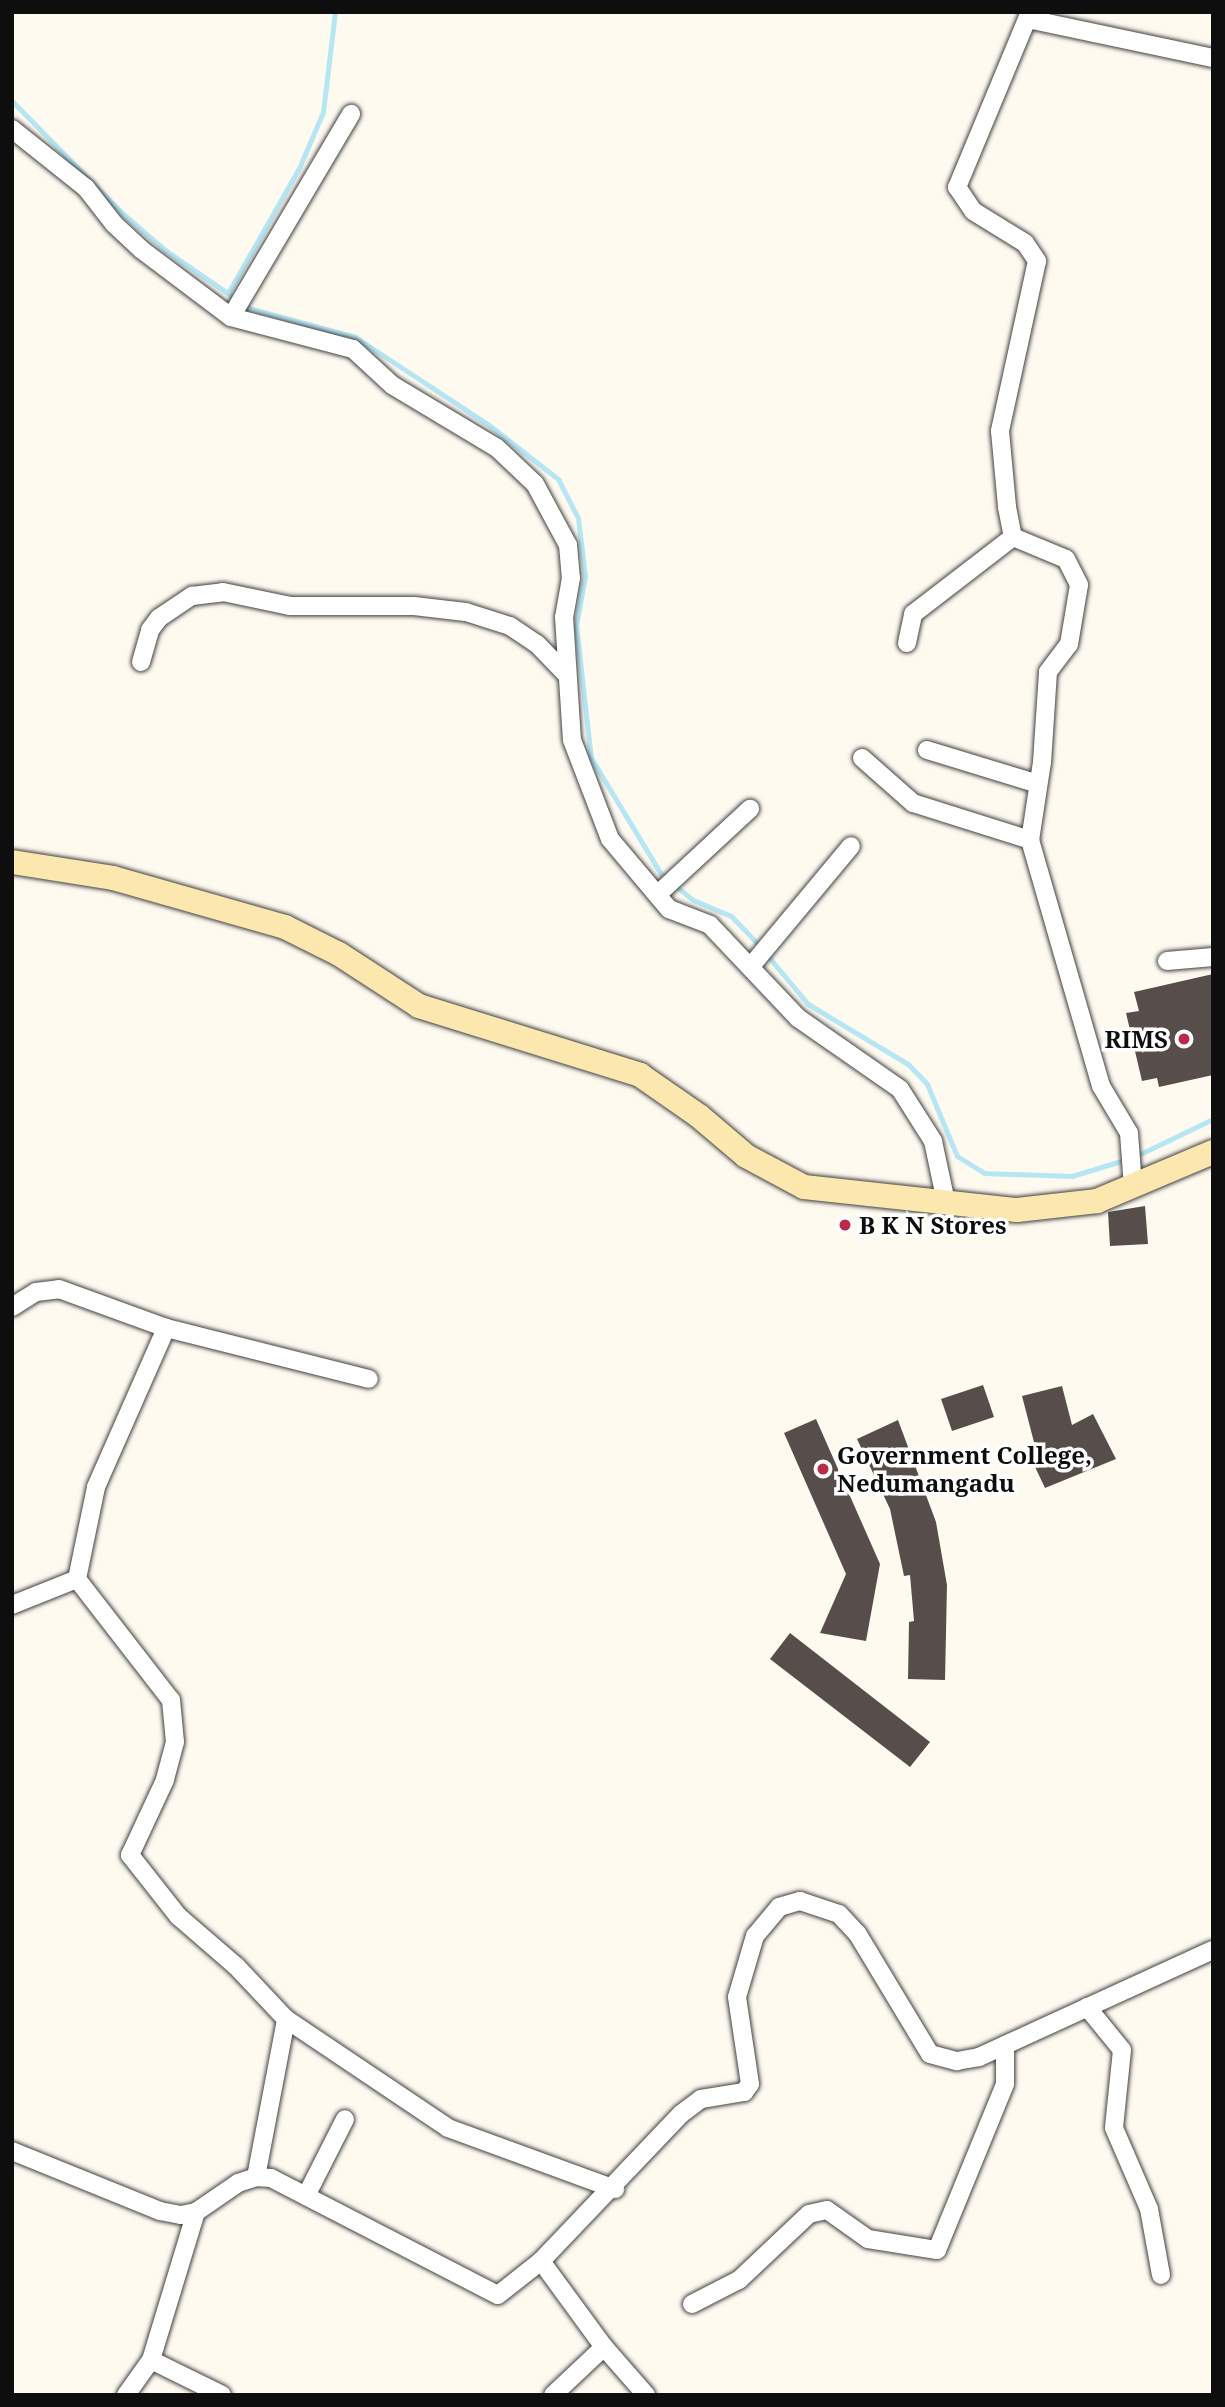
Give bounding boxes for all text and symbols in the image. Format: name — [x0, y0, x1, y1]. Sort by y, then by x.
place label: RIMS — [1105, 1025, 1168, 1053]
marker: RIMS — [1174, 1029, 1194, 1049]
place label: B K N Stores — [859, 1211, 1007, 1239]
marker: B K N Stores — [837, 1217, 853, 1233]
place label: Government College, Nedumangadu — [837, 1441, 1092, 1497]
marker: Government College, Nedumangadu — [815, 1461, 831, 1477]

